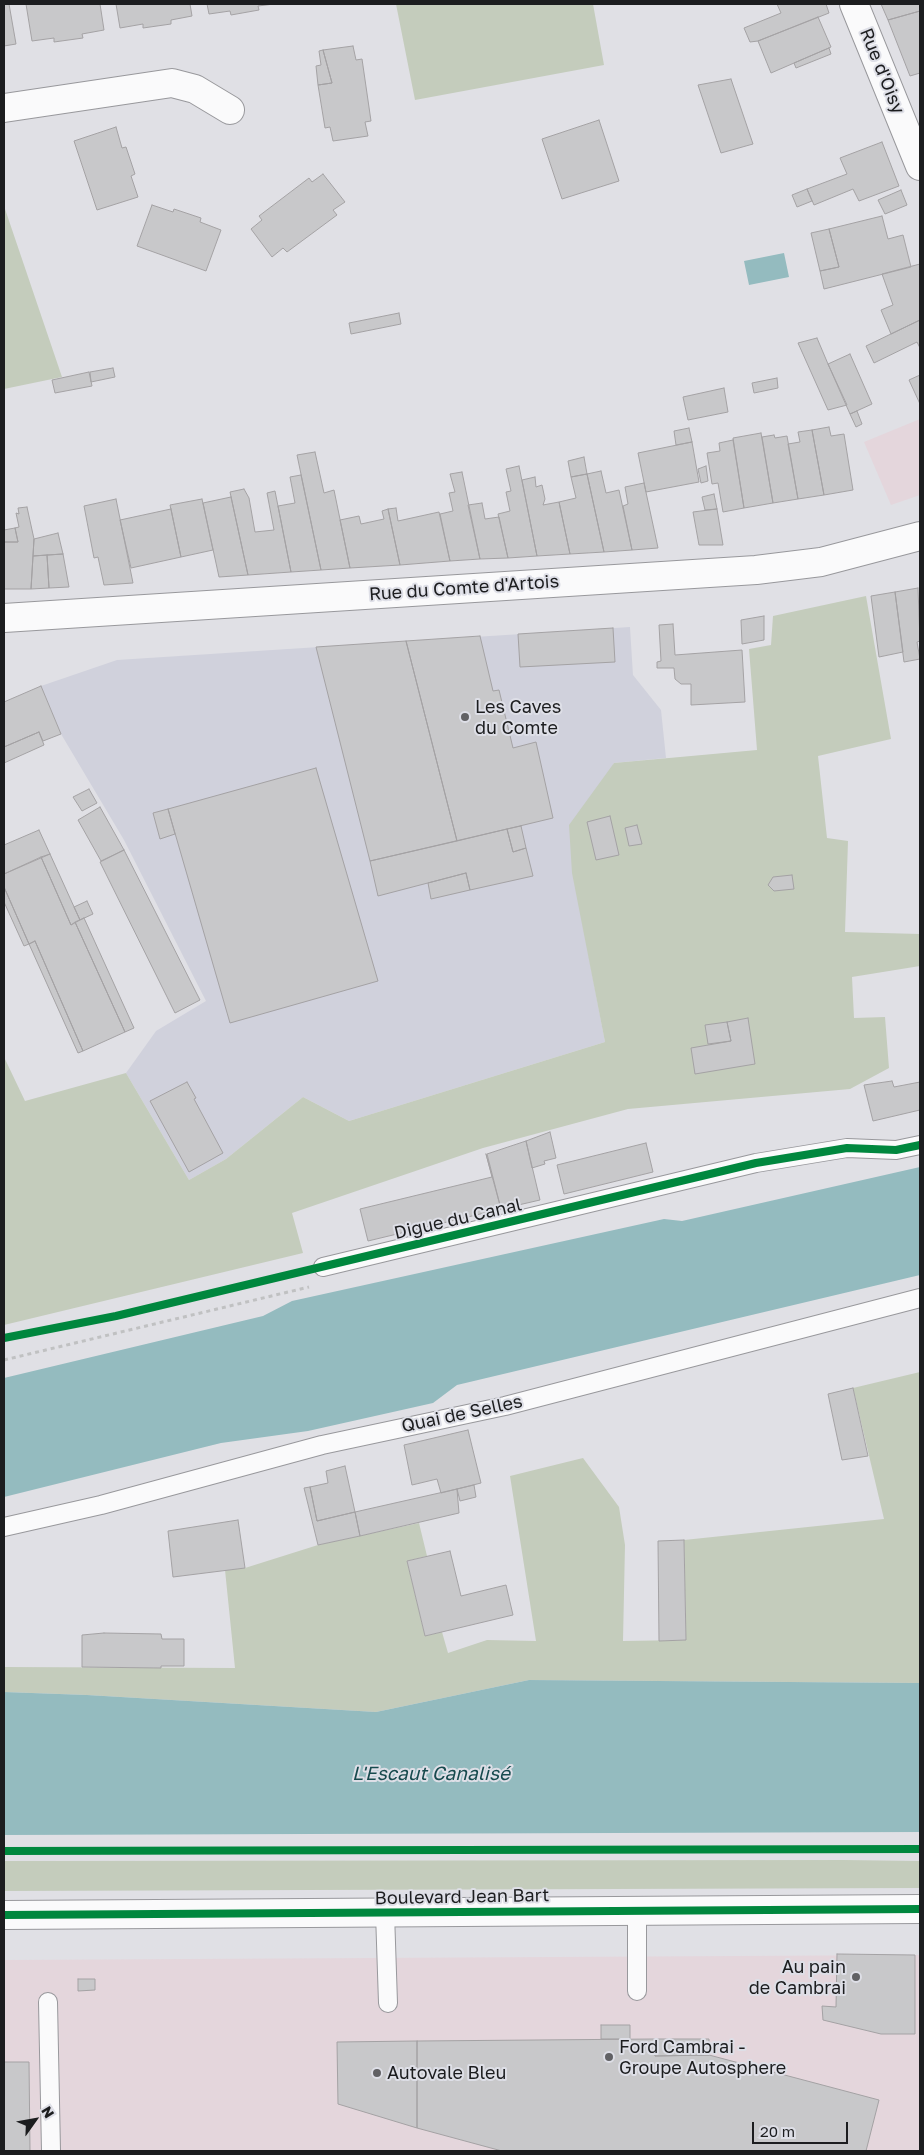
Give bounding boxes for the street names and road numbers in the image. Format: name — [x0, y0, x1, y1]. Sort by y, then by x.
street label: Rue d'Oisy — [855, 25, 909, 117]
street label: Rue du Comte d'Artois — [368, 571, 560, 605]
street label: Digue du Canal — [392, 1194, 524, 1244]
street label: Quai de Selles — [400, 1391, 524, 1437]
street label: Boulevard Jean Bart — [375, 1885, 549, 1909]

